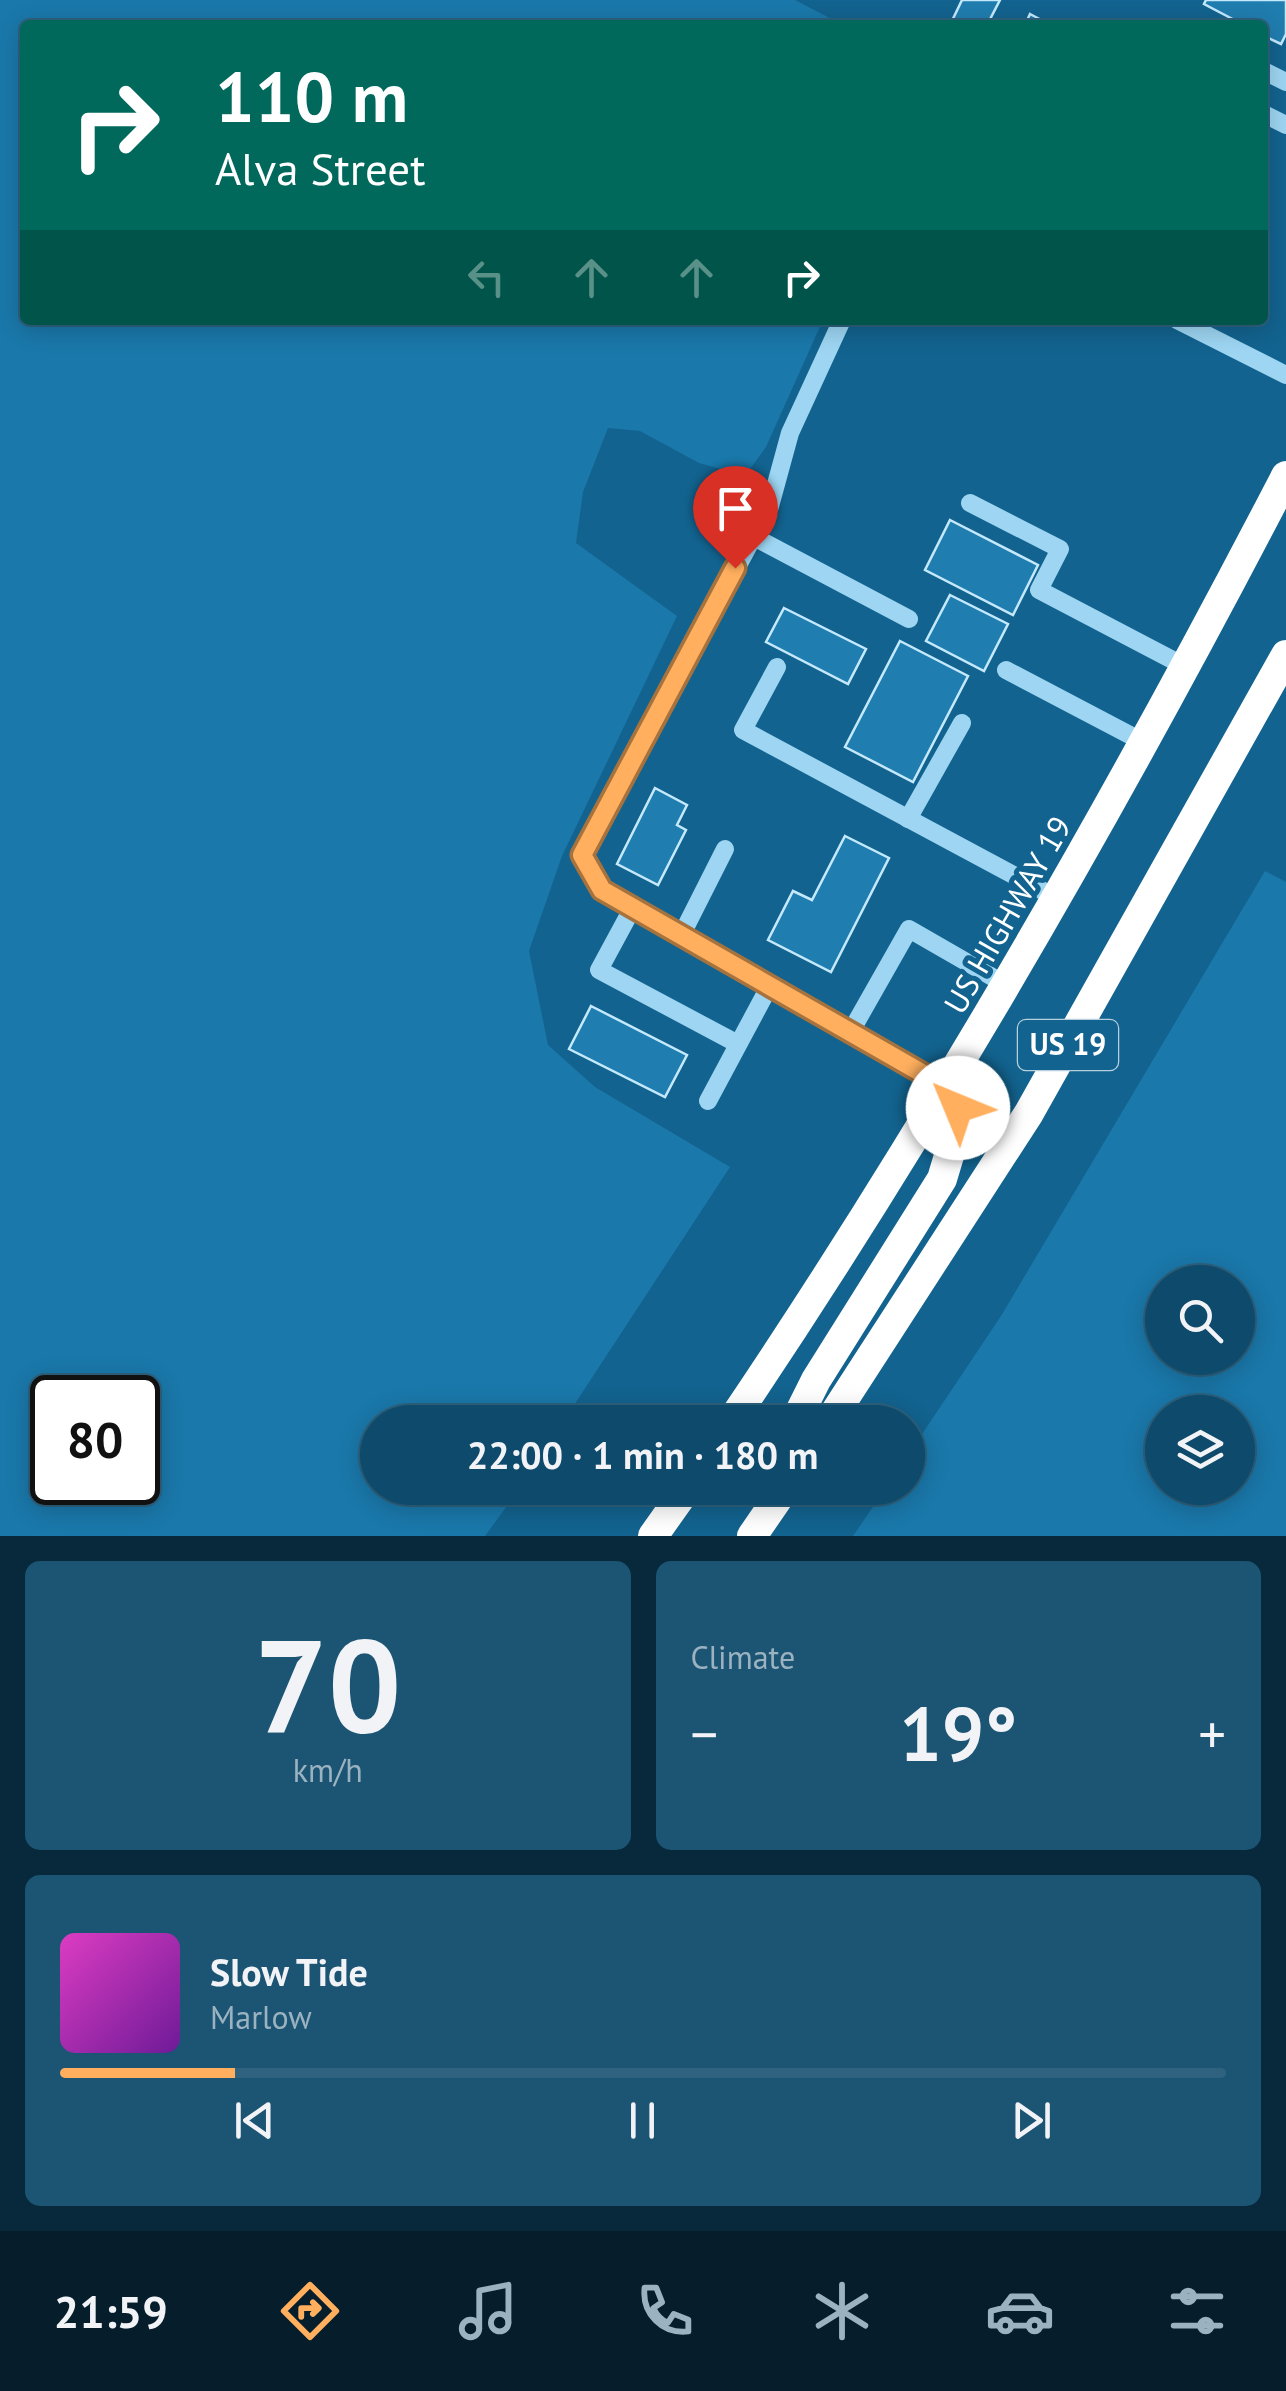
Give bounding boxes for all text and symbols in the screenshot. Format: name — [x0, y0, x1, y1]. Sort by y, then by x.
text: 110 m — [215, 51, 408, 141]
icon: right — [50, 60, 180, 190]
text: Alva Street — [215, 139, 425, 197]
icon: left — [459, 250, 514, 305]
icon: ahead — [564, 250, 619, 305]
icon: ahead — [669, 250, 724, 305]
icon: right — [774, 250, 829, 305]
pin — [693, 466, 778, 569]
icon: arrive — [708, 481, 763, 536]
street label: US HIGHWAY 19 — [934, 808, 1081, 1021]
road number: US 19 — [1018, 1020, 1118, 1070]
position arrow — [906, 1056, 1010, 1160]
map controls — [1145, 1265, 1255, 1505]
button: search — [1145, 1265, 1255, 1375]
speed limit sign: 80 — [30, 1375, 160, 1505]
button: layers — [1145, 1395, 1255, 1505]
text: 22:00 · 1 min · 180 m — [467, 1430, 818, 1479]
text: 70 — [254, 1600, 401, 1768]
text: Climate — [691, 1636, 795, 1678]
text: 19° — [899, 1685, 1017, 1782]
text: − — [691, 1698, 718, 1769]
text: + — [1198, 1698, 1226, 1769]
text: km/h — [293, 1749, 363, 1791]
text: Slow Tide — [210, 1947, 368, 1996]
text: Marlow — [210, 1996, 312, 2038]
icon: previous — [227, 2093, 282, 2148]
icon: pause — [615, 2093, 670, 2148]
icon: next — [1004, 2093, 1059, 2148]
icon: directions — [275, 2276, 345, 2346]
icon: music — [453, 2276, 523, 2346]
icon: phone — [630, 2276, 700, 2346]
icon: climate — [807, 2276, 877, 2346]
icon: car — [985, 2276, 1055, 2346]
icon: filters — [1162, 2276, 1232, 2346]
text: 21:59 — [54, 2282, 168, 2340]

